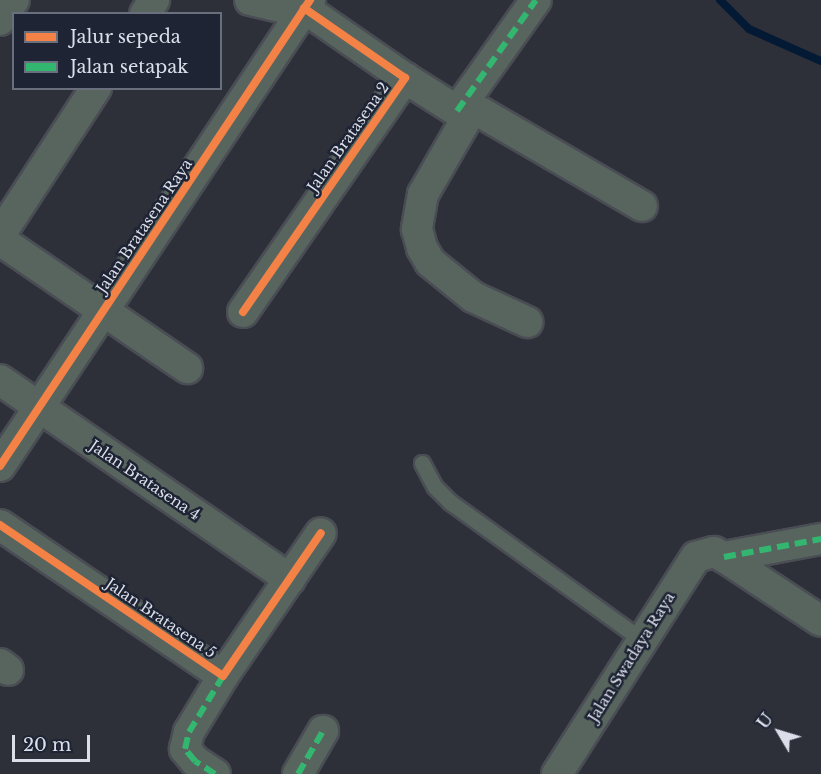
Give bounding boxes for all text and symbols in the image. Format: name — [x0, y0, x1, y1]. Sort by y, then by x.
legend — [12, 12, 222, 90]
text: Jalur sepeda — [70, 26, 181, 48]
text: Jalan setapak — [70, 56, 188, 78]
street label: Jalan Bratasena 2 — [303, 79, 393, 195]
street label: Jalan Bratasena Raya — [92, 155, 196, 297]
street label: Jalan Bratasena 4 — [86, 436, 204, 524]
street label: Jalan Bratasena 5 — [102, 574, 220, 662]
street label: Jalan Swadaya Raya — [584, 589, 678, 725]
north arrow — [749, 702, 809, 762]
text: U — [753, 709, 777, 733]
scale bar — [15, 723, 93, 761]
text: 20 m — [23, 734, 71, 756]

